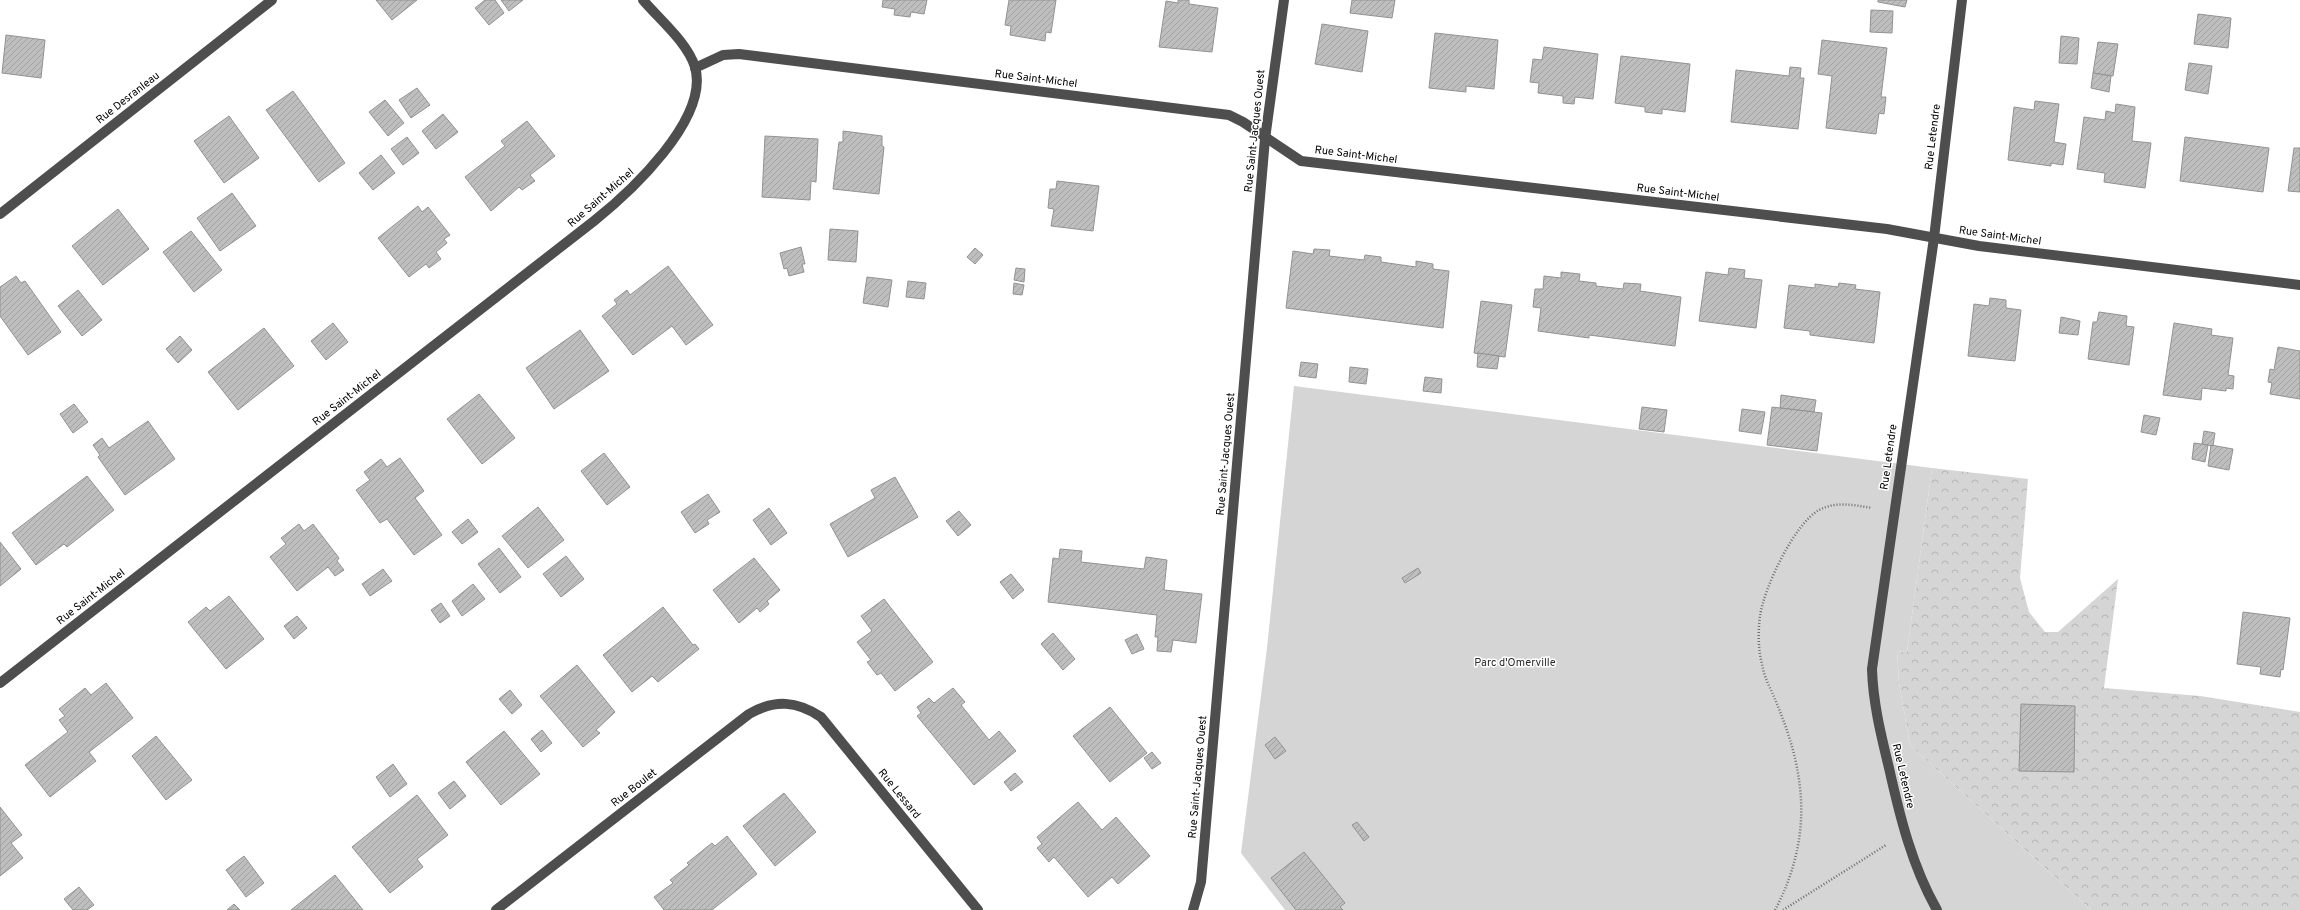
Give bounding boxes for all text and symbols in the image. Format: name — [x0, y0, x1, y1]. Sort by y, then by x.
street label: Rue Saint-Michel — [994, 67, 1078, 91]
street label: Rue Desranleau — [93, 69, 163, 127]
street label: Rue Saint-Jacques Ouest — [1242, 69, 1268, 193]
street label: Rue Letendre — [1922, 103, 1944, 171]
street label: Rue Saint-Michel — [1314, 143, 1398, 167]
street label: Rue Saint-Michel — [565, 165, 637, 231]
street label: Rue Saint-Michel — [1636, 181, 1720, 205]
street label: Rue Saint-Michel — [1958, 223, 2042, 249]
street label: Rue Saint-Michel — [310, 367, 384, 429]
street label: Rue Saint-Jacques Ouest — [1214, 392, 1238, 516]
street label: Rue Letendre — [1877, 423, 1901, 491]
street label: Rue Saint-Michel — [54, 566, 128, 628]
park label: Parc d'Omerville — [1474, 656, 1556, 670]
street label: Rue Saint-Jacques Ouest — [1186, 715, 1210, 839]
street label: Rue Letendre — [1889, 742, 1917, 810]
street label: Rue Boulet — [608, 766, 660, 810]
street label: Rue Lessard — [875, 766, 923, 822]

